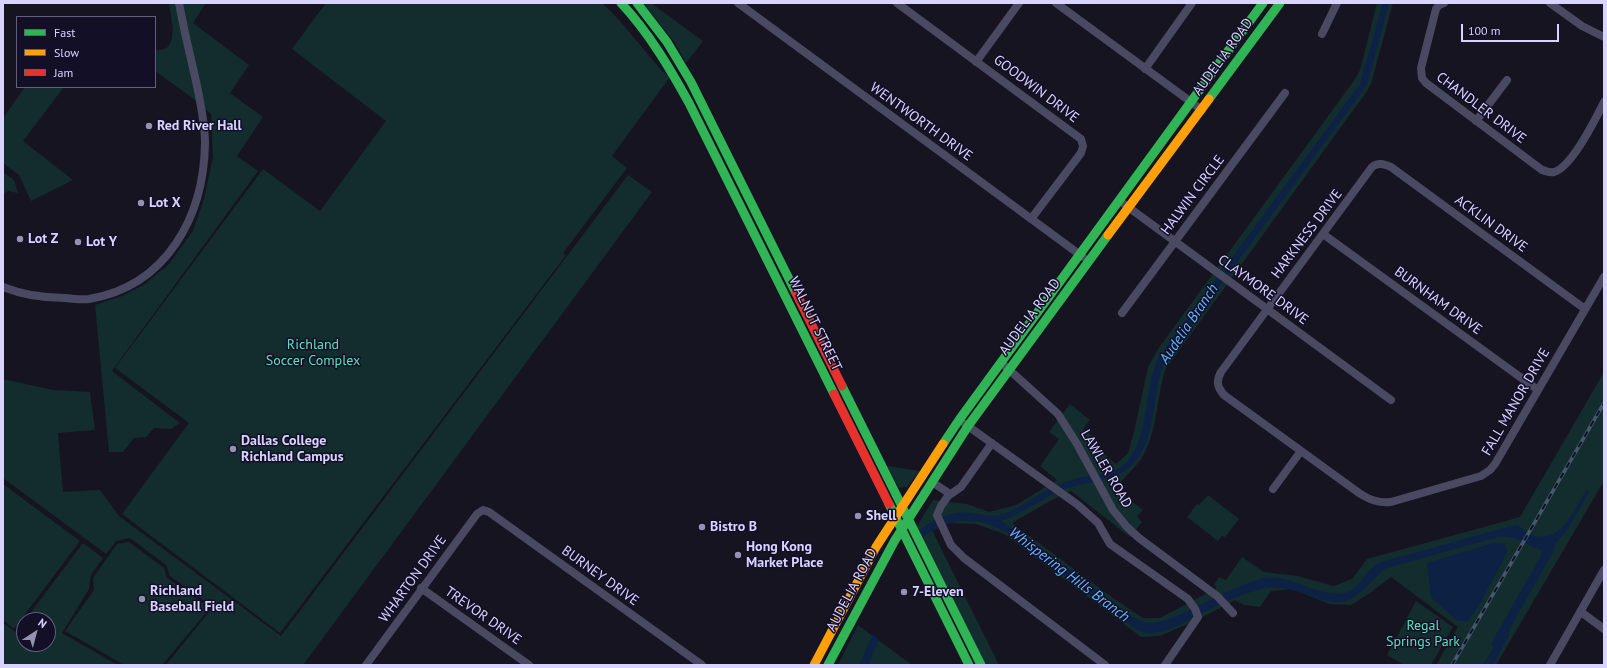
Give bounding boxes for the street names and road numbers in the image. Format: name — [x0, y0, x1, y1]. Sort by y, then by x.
street label: AUDELIA ROAD — [1189, 15, 1257, 99]
street label: GOODWIN DRIVE — [990, 51, 1082, 127]
street label: CHANDLER DRIVE — [1433, 69, 1529, 147]
street label: WENTWORTH DRIVE — [866, 79, 976, 165]
street label: HALWIN CIRCLE — [1158, 152, 1228, 238]
street label: HARKNESS DRIVE — [1268, 186, 1346, 282]
street label: ACKLIN DRIVE — [1451, 192, 1531, 256]
street label: CLAYMORE DRIVE — [1215, 252, 1311, 328]
street label: BURNHAM DRIVE — [1391, 263, 1485, 339]
street label: WALNUT STREET — [785, 274, 845, 374]
street label: AUDELIA ROAD — [996, 275, 1064, 359]
street label: FALL MANOR DRIVE — [1478, 345, 1554, 459]
street label: LAWLER ROAD — [1077, 427, 1135, 511]
street label: WHARTON DRIVE — [376, 532, 450, 626]
street label: BURNEY DRIVE — [558, 542, 642, 610]
street label: AUDELIA ROAD — [823, 546, 881, 634]
street label: TREVOR DRIVE — [441, 583, 525, 649]

